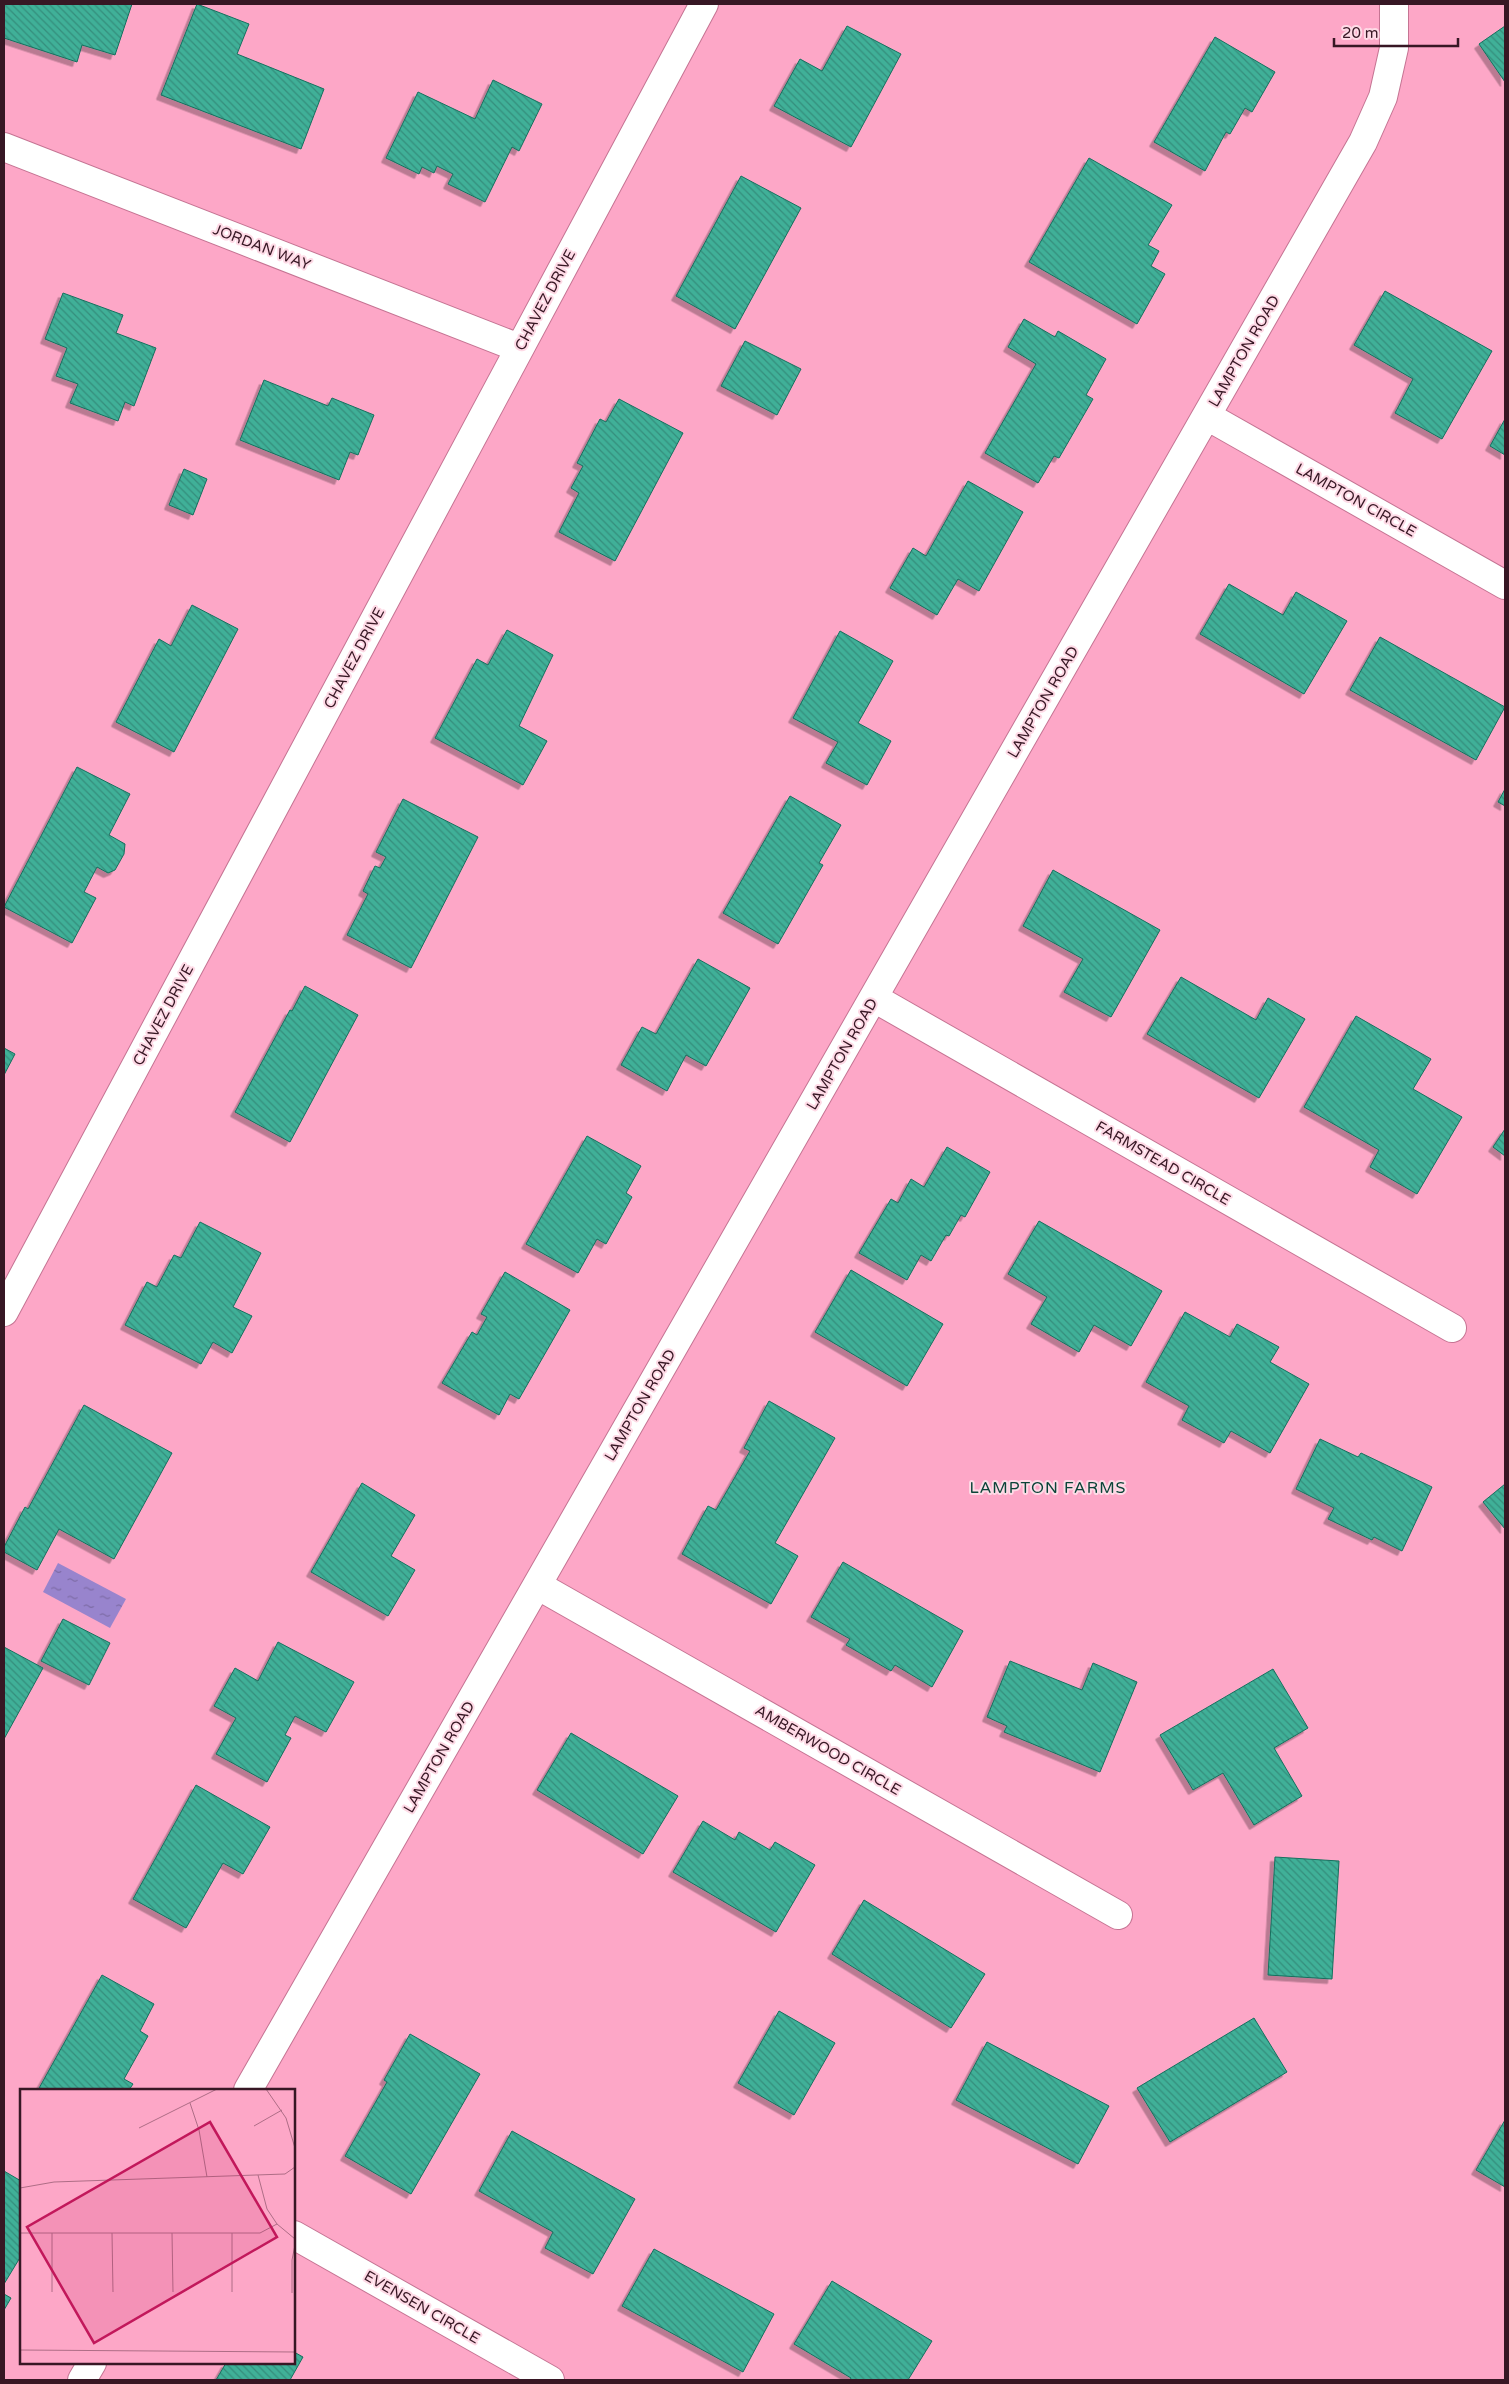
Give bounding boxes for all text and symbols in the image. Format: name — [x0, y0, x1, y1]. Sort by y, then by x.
scale bar — [1334, 15, 1458, 47]
text: 20 m — [1342, 24, 1379, 42]
street label: JORDAN WAY — [211, 220, 314, 274]
street label: CHAVEZ DRIVE — [511, 246, 579, 354]
street label: LAMPTON ROAD — [1205, 292, 1283, 410]
street label: LAMPTON CIRCLE — [1293, 459, 1419, 541]
street label: CHAVEZ DRIVE — [320, 604, 388, 712]
street label: LAMPTON ROAD — [1004, 643, 1082, 761]
street label: CHAVEZ DRIVE — [129, 961, 197, 1069]
street label: LAMPTON ROAD — [803, 995, 881, 1113]
street label: FARMSTEAD CIRCLE — [1092, 1117, 1234, 1209]
street label: LAMPTON ROAD — [601, 1346, 679, 1464]
district label: LAMPTON FARMS — [970, 1478, 1126, 1498]
street label: LAMPTON ROAD — [400, 1698, 478, 1816]
street label: AMBERWOOD CIRCLE — [752, 1701, 904, 1799]
inset map — [20, 2089, 295, 2364]
street label: EVENSEN CIRCLE — [361, 2267, 483, 2347]

